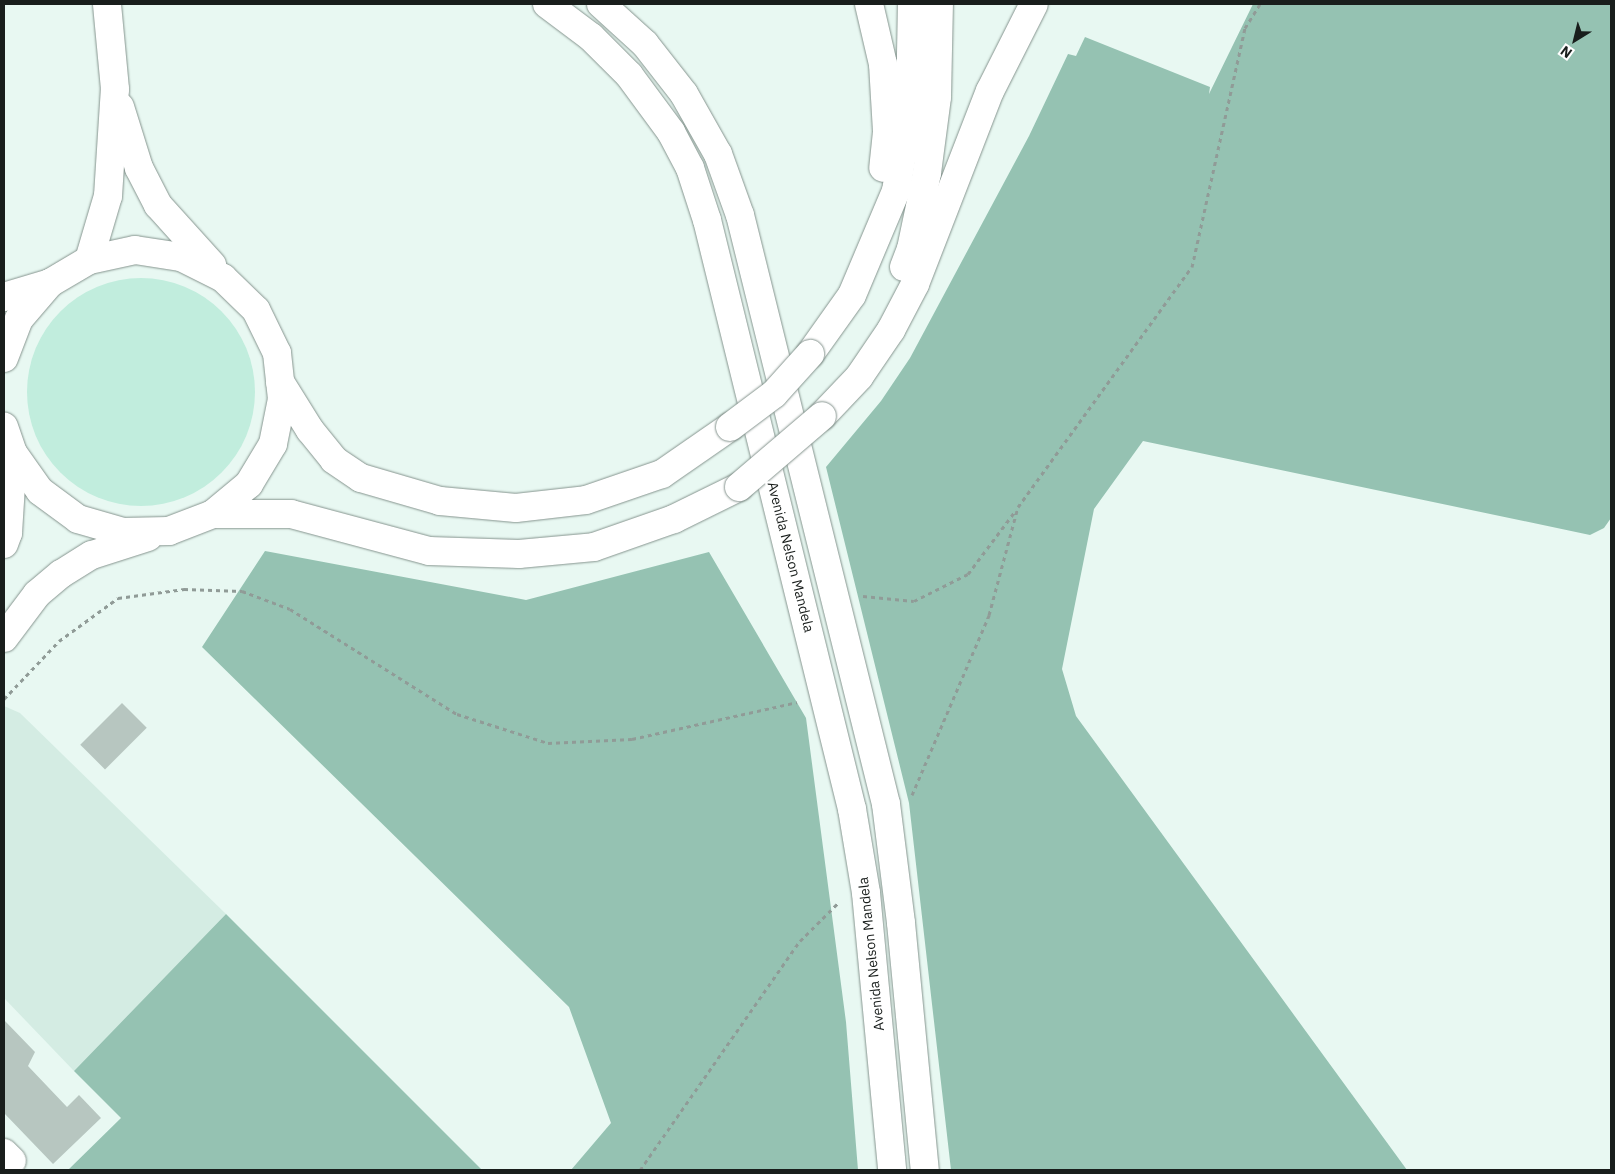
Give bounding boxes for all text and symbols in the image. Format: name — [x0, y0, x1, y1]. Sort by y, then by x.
north arrow — [1550, 15, 1600, 65]
text: N — [1557, 42, 1576, 62]
street label: Avenida Nelson Mandela — [764, 480, 818, 634]
street label: Avenida Nelson Mandela — [855, 876, 887, 1032]

